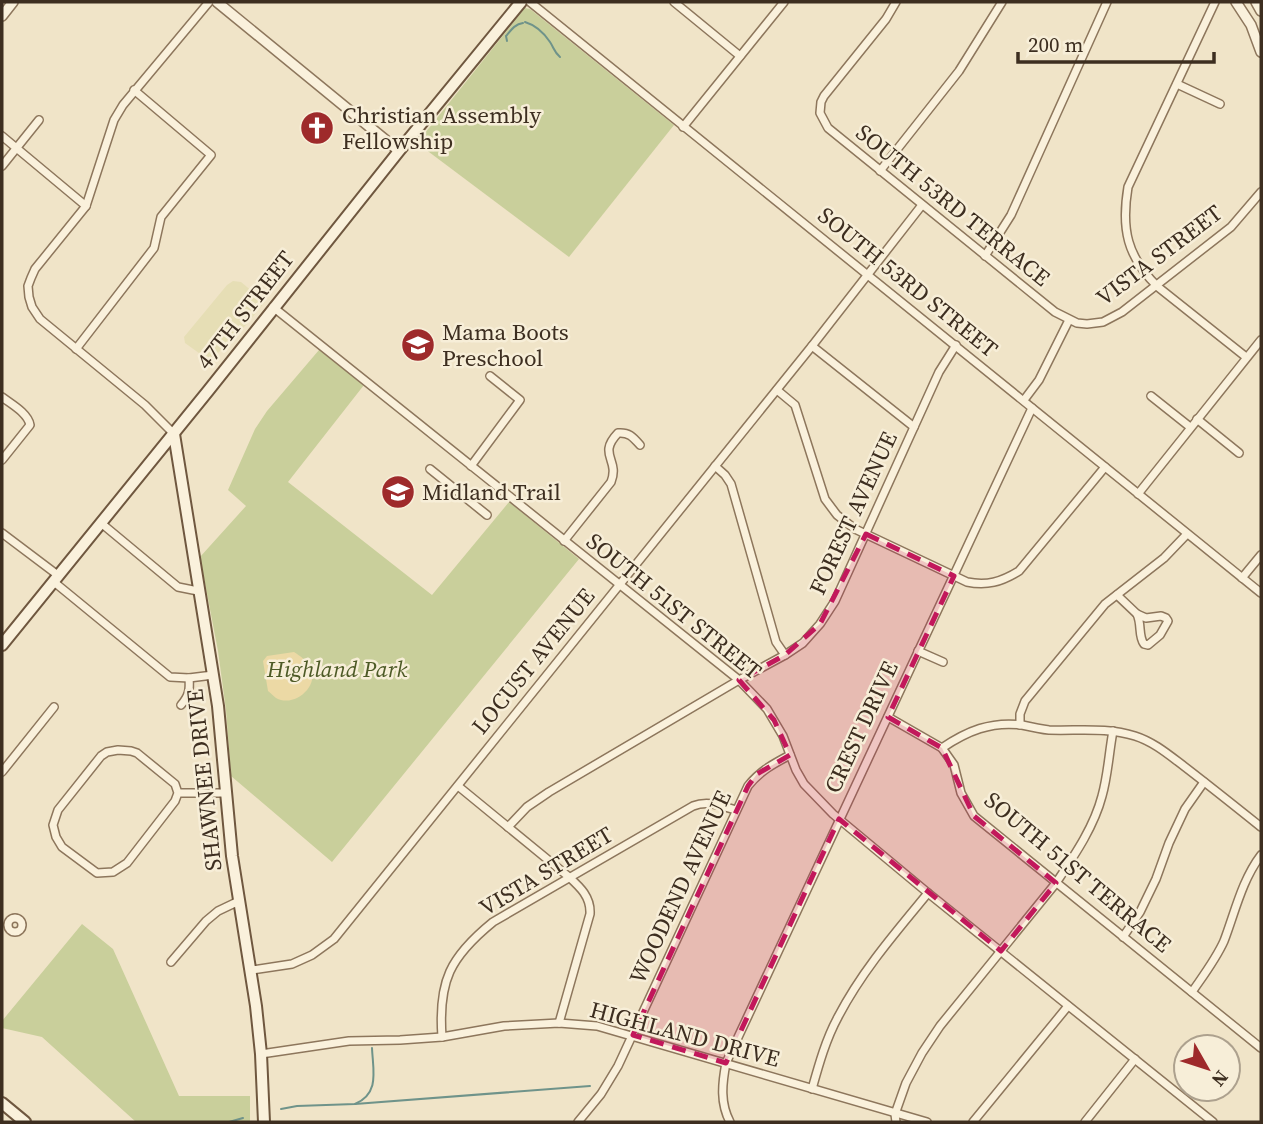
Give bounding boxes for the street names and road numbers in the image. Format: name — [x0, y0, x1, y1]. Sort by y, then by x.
street label: SOUTH 53RD TERRACE — [849, 117, 1057, 293]
street label: VISTA STREET — [1089, 197, 1229, 313]
street label: SOUTH 53RD STREET — [811, 199, 1005, 365]
street label: 47TH STREET — [189, 244, 302, 376]
street label: FOREST AVENUE — [801, 426, 905, 600]
street label: SOUTH 51ST STREET — [580, 525, 768, 687]
street label: LOCUST AVENUE — [464, 581, 602, 741]
street label: CREST DRIVE — [816, 656, 906, 798]
street label: SHAWNEE DRIVE — [179, 687, 229, 873]
street label: SOUTH 51ST TERRACE — [978, 784, 1178, 960]
street label: WOODEND AVENUE — [621, 785, 739, 989]
street label: VISTA STREET — [473, 818, 619, 923]
street label: HIGHLAND DRIVE — [587, 993, 784, 1075]

